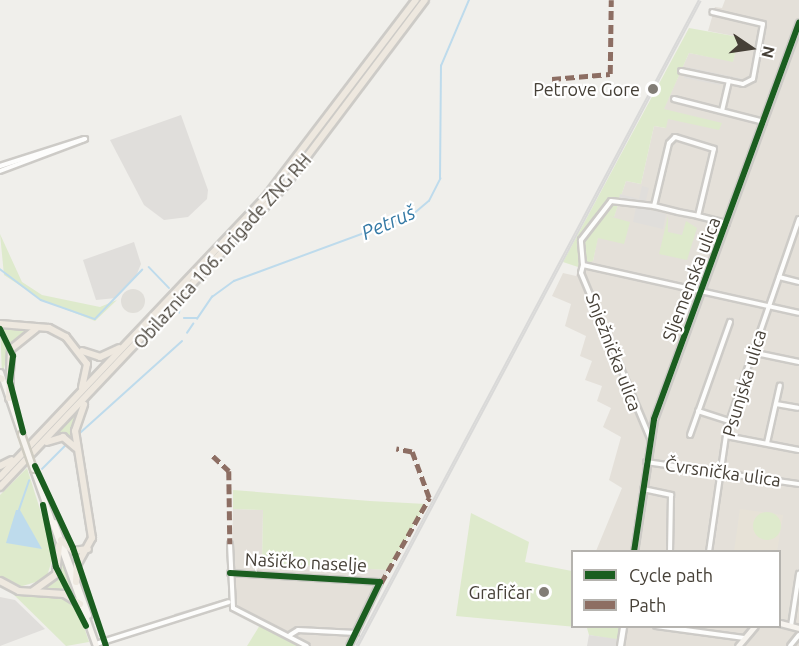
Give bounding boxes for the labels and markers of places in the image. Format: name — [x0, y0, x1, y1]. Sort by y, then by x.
place label: Petrove Gore — [533, 78, 640, 100]
marker: Petrove Gore — [644, 80, 662, 98]
place label: Grafičar — [468, 581, 532, 603]
marker: Grafičar — [537, 585, 551, 599]

